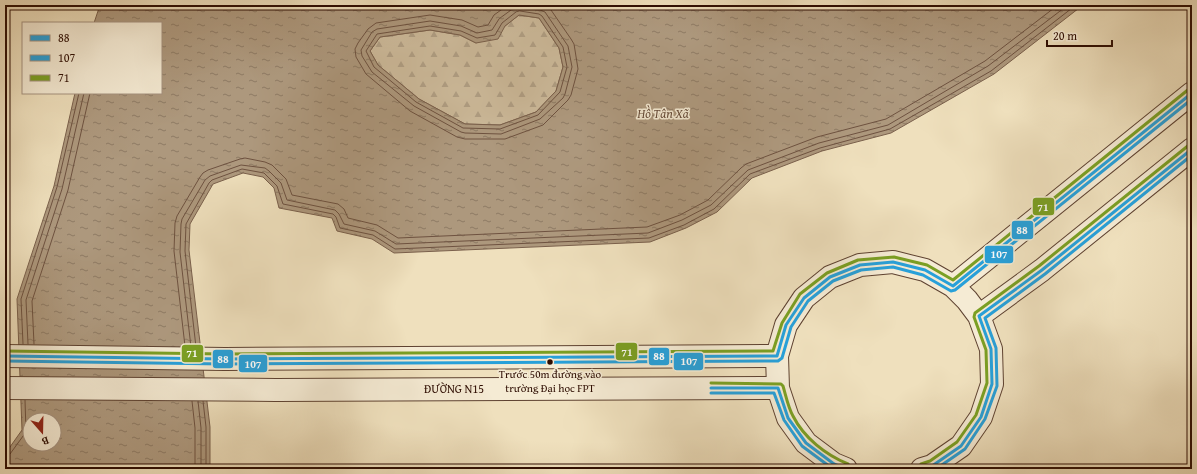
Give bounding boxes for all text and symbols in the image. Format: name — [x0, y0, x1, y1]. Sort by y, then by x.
legend — [22, 22, 162, 94]
scale bar — [1047, 22, 1112, 48]
text: 20 m — [1053, 27, 1077, 44]
text: 88 — [58, 29, 70, 46]
text: 107 — [58, 49, 76, 66]
text: 71 — [58, 69, 70, 86]
water label: Hồ Tân Xã — [636, 104, 689, 123]
line badge: 71 — [1032, 197, 1055, 216]
text: 71 — [1037, 199, 1049, 215]
line badge: 88 — [1011, 220, 1034, 240]
text: 88 — [1016, 222, 1028, 238]
line badge: 107 — [984, 245, 1014, 264]
text: 107 — [990, 246, 1008, 262]
line badge: 71 — [615, 342, 638, 361]
line badge: 71 — [181, 344, 204, 363]
text: 71 — [621, 344, 633, 360]
text: 71 — [186, 345, 198, 361]
line badge: 88 — [648, 347, 670, 366]
text: 88 — [653, 348, 665, 364]
line badge: 88 — [212, 349, 234, 369]
text: 88 — [217, 351, 229, 367]
line badge: 107 — [673, 352, 704, 371]
text: 107 — [680, 353, 698, 369]
line badge: 107 — [238, 354, 268, 373]
text: 107 — [244, 356, 262, 372]
marker: Trước 50m đường vào trường Đại học FPT — [545, 357, 555, 367]
place label: Trước 50m đường vào trường Đại học FPT — [499, 366, 602, 396]
street label: ĐƯỜNG N15 — [424, 380, 484, 397]
north arrow — [22, 412, 62, 452]
text: B — [39, 433, 51, 450]

